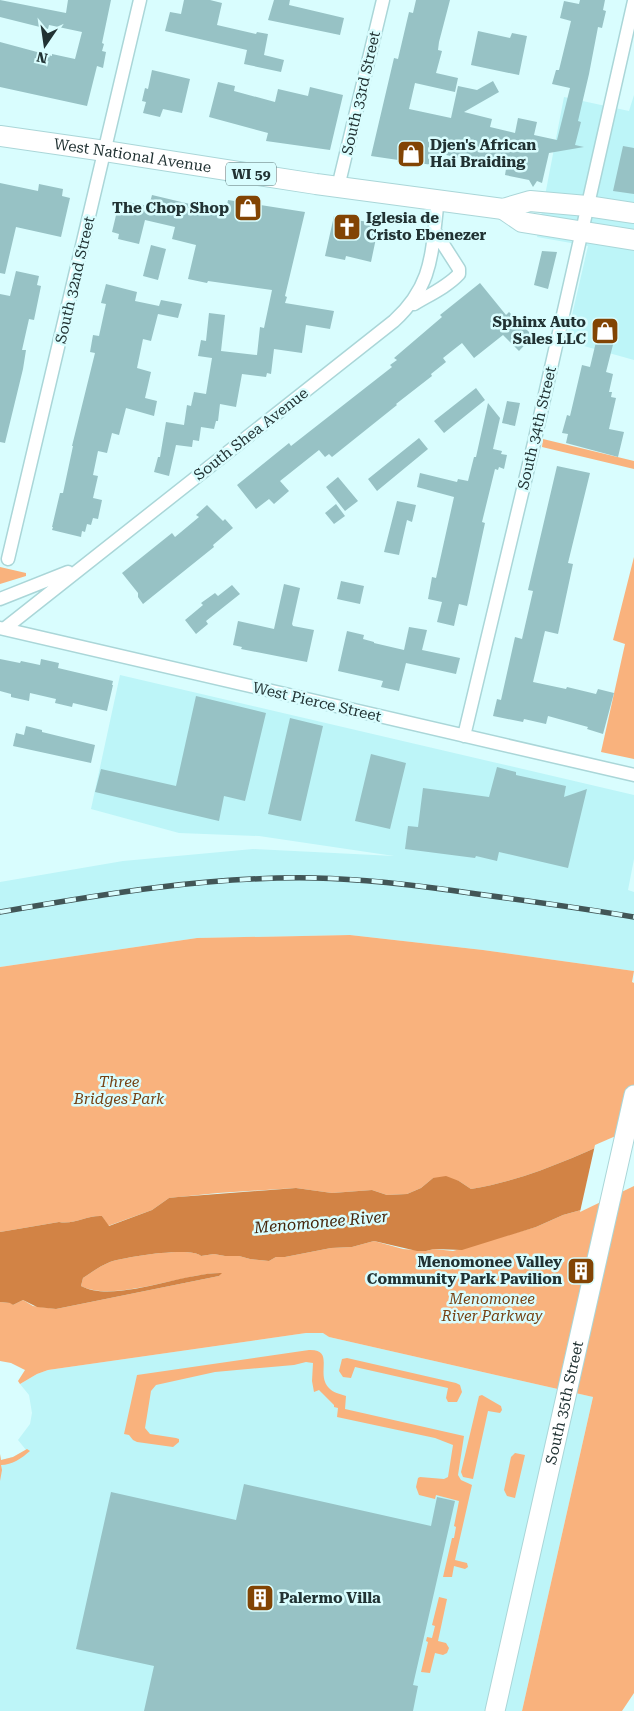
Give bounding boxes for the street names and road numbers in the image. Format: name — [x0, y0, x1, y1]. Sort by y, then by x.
street label: South 33rd Street — [338, 29, 384, 157]
street label: West National Avenue — [53, 135, 212, 176]
road number: WI 59 — [226, 162, 276, 185]
street label: South 32nd Street — [52, 214, 98, 345]
street label: South 34th Street — [514, 364, 560, 491]
street label: South Shea Avenue — [190, 384, 312, 484]
street label: West Pierce Street — [251, 678, 383, 726]
street label: South 35th Street — [542, 1339, 587, 1466]

